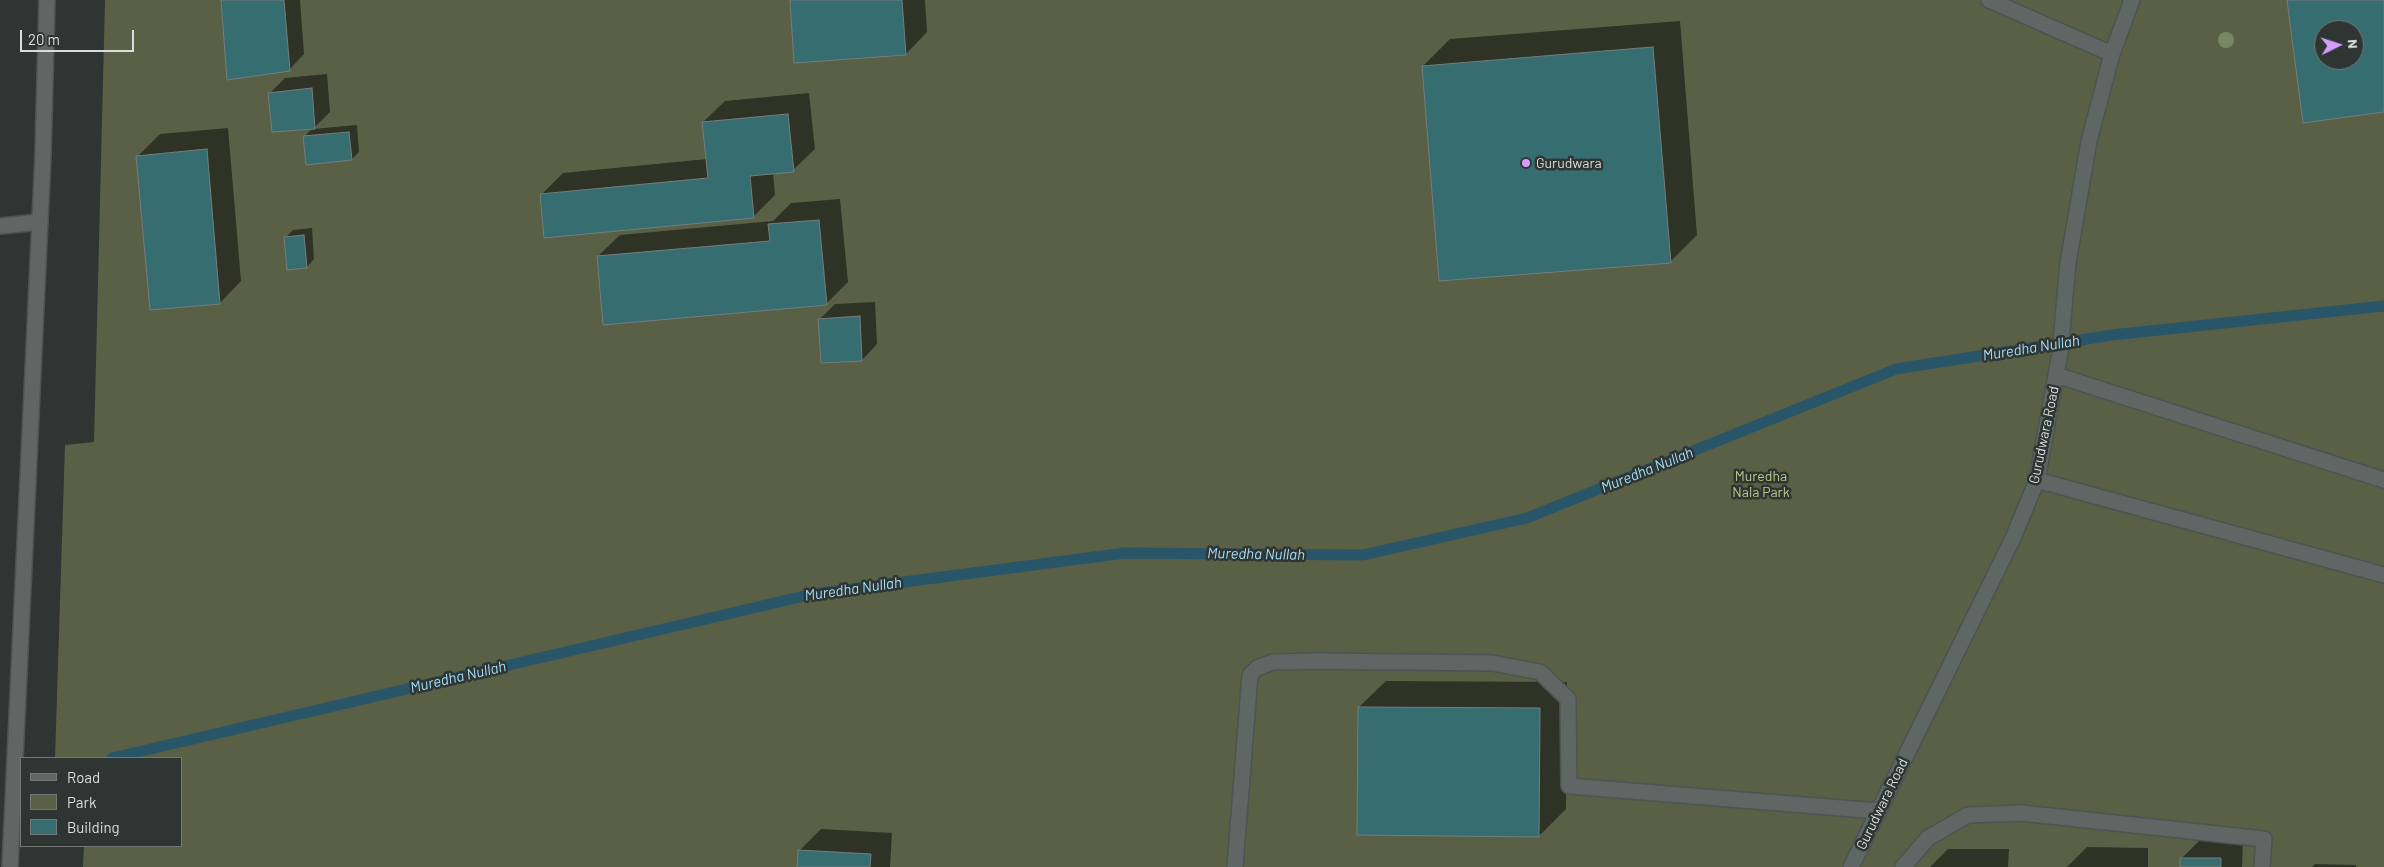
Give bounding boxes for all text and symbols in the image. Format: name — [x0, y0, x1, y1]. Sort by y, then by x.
scale bar — [22, 20, 136, 52]
north arrow — [2314, 20, 2364, 70]
text: 20 m — [28, 30, 60, 48]
text: N — [2345, 39, 2362, 49]
place label: Gurudwara — [1536, 155, 1602, 171]
marker: Gurudwara — [1520, 157, 1532, 169]
water label: Muredha Nullah — [1981, 331, 2081, 365]
street label: Gurudwara Road — [2025, 385, 2063, 485]
water label: Muredha Nullah — [1598, 443, 1696, 497]
park label: Muredha Nala Park — [1732, 468, 1790, 501]
water label: Muredha Nullah — [1207, 544, 1305, 564]
water label: Muredha Nullah — [803, 573, 903, 605]
water label: Muredha Nullah — [408, 657, 508, 697]
street label: Gurudwara Road — [1853, 756, 1911, 852]
legend — [20, 757, 182, 847]
text: Road — [67, 768, 100, 786]
text: Park — [67, 793, 96, 811]
text: Building — [67, 818, 120, 836]

